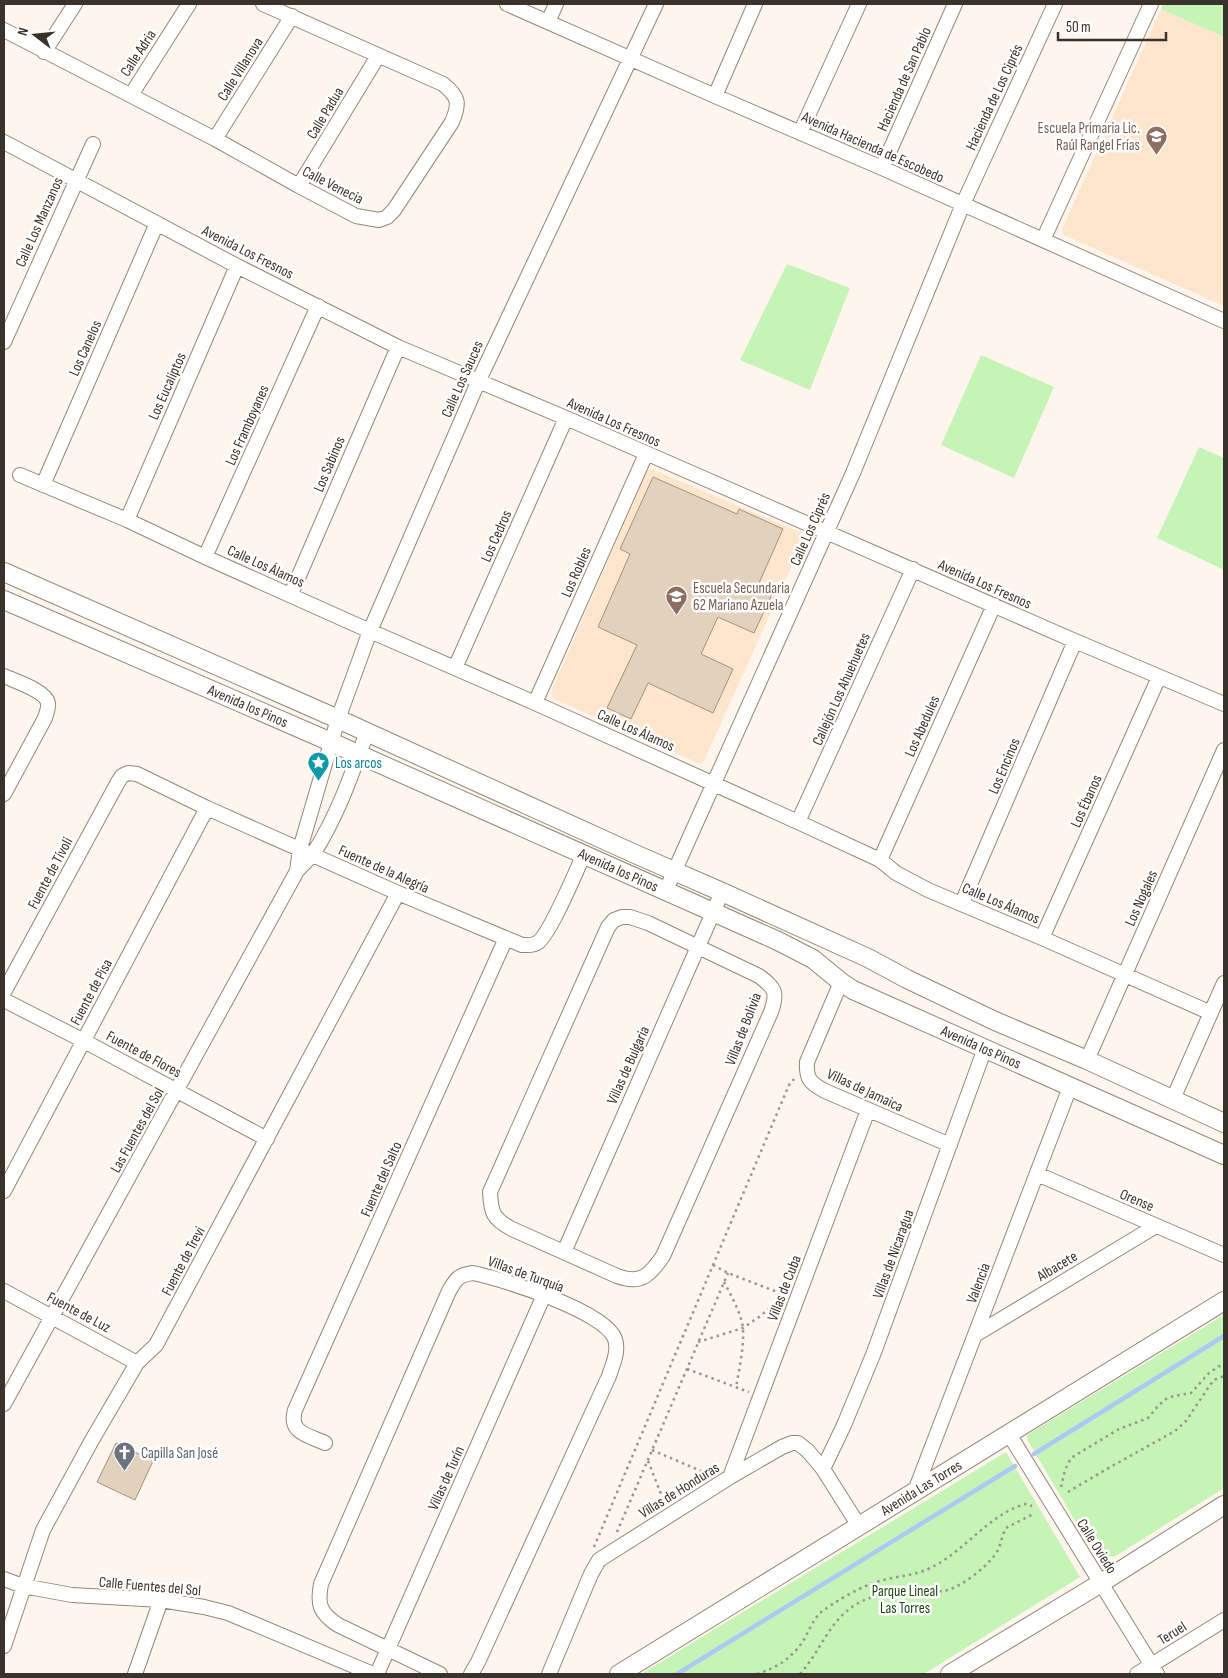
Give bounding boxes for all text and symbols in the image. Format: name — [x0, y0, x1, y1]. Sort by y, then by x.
north arrow — [10, 10, 60, 60]
scale bar — [1058, 10, 1166, 42]
text: 50 m — [1066, 18, 1091, 37]
street label: Hacienda de San Pablo — [873, 24, 936, 134]
text: N — [14, 26, 32, 37]
street label: Calle Adria — [116, 26, 161, 80]
street label: Calle Villanova — [213, 34, 268, 105]
street label: Hacienda de Los Ciprés — [962, 41, 1027, 153]
street label: Calle Padua — [303, 84, 348, 143]
street label: Avenida Hacienda de Escobedo — [798, 107, 947, 187]
place label: Escuela Primaria Lic. Raúl Rangel Frías — [1038, 119, 1140, 155]
school or university icon: Escuela Primaria Lic. Raúl Rangel Frías — [1144, 125, 1168, 156]
street label: Calle Venecia — [299, 162, 367, 209]
street label: Calle Los Manzanos — [11, 174, 68, 270]
street label: Avenida Los Fresnos — [198, 221, 297, 284]
street label: Los Canelos — [65, 317, 106, 379]
street label: Calle Los Sauces — [437, 338, 488, 421]
street label: Los Eucaliptos — [144, 350, 191, 423]
street label: Los Framboyanes — [221, 382, 274, 468]
street label: Avenida Los Fresnos — [563, 393, 663, 452]
street label: Los Sabinos — [309, 434, 350, 495]
street label: Calle Los Ciprés — [786, 490, 835, 569]
street label: Los Cedros — [477, 507, 516, 565]
street label: Calle Los Álamos — [224, 541, 307, 592]
street label: Los Robles — [557, 544, 596, 600]
street label: Avenida Los Fresnos — [934, 555, 1034, 614]
place label: Escuela Secundaria 62 Mariano Azuela — [693, 579, 790, 615]
school or university icon: Escuela Secundaria 62 Mariano Azuela — [665, 585, 689, 616]
street label: Callejón Los Ahuehuetes — [808, 630, 875, 749]
street label: Avenida los Pinos — [204, 680, 291, 732]
street label: Los Abedules — [901, 693, 944, 760]
street label: Calle Los Álamos — [594, 705, 677, 756]
street label: Los Encinos — [984, 735, 1025, 797]
place icon: Los arcos — [307, 751, 331, 782]
place label: Los arcos — [335, 754, 382, 773]
street label: Los Ébanos — [1066, 772, 1106, 830]
street label: Fuente de Tívoli — [24, 834, 77, 912]
street label: Fuente de la Alegría — [335, 841, 432, 898]
street label: Avenida los Pinos — [574, 844, 661, 896]
street label: Los Nogales — [1121, 867, 1162, 929]
street label: Calle Los Álamos — [959, 879, 1043, 928]
street label: Fuente de Pisa — [66, 956, 117, 1029]
street label: Villas de Bolivia — [721, 990, 766, 1068]
street label: Avenida los Pinos — [937, 1021, 1024, 1074]
street label: Villas de Bulgaria — [603, 1023, 654, 1107]
street label: Fuente de Flores — [103, 1027, 185, 1082]
street label: Villas de Jamaica — [824, 1065, 906, 1116]
street label: Las Fuentes del Sol — [106, 1084, 169, 1176]
street label: Fuente del Salto — [356, 1139, 407, 1220]
street label: Orense — [1117, 1185, 1157, 1216]
street label: Villas de Nicaragua — [869, 1207, 918, 1301]
street label: Fuente de Trevi — [157, 1223, 210, 1299]
street label: Albacete — [1033, 1247, 1081, 1286]
street label: Villas de Turquía — [485, 1252, 567, 1297]
street label: Villas de Cuba — [763, 1252, 806, 1324]
street label: Valencia — [962, 1260, 995, 1306]
street label: Fuente de Luz — [44, 1288, 114, 1337]
church icon: Capilla San José — [113, 1441, 137, 1472]
street label: Villas de Turín — [424, 1443, 469, 1513]
place label: Capilla San José — [141, 1444, 218, 1463]
street label: Avenida Las Torres — [876, 1456, 966, 1521]
street label: Villas de Honduras — [635, 1458, 723, 1523]
street label: Calle Oviedo — [1072, 1515, 1121, 1577]
street label: Calle Fuentes del Sol — [98, 1573, 202, 1600]
park label: Parque Lineal Las Torres — [872, 1582, 938, 1618]
street label: Teruel — [1154, 1617, 1190, 1650]

